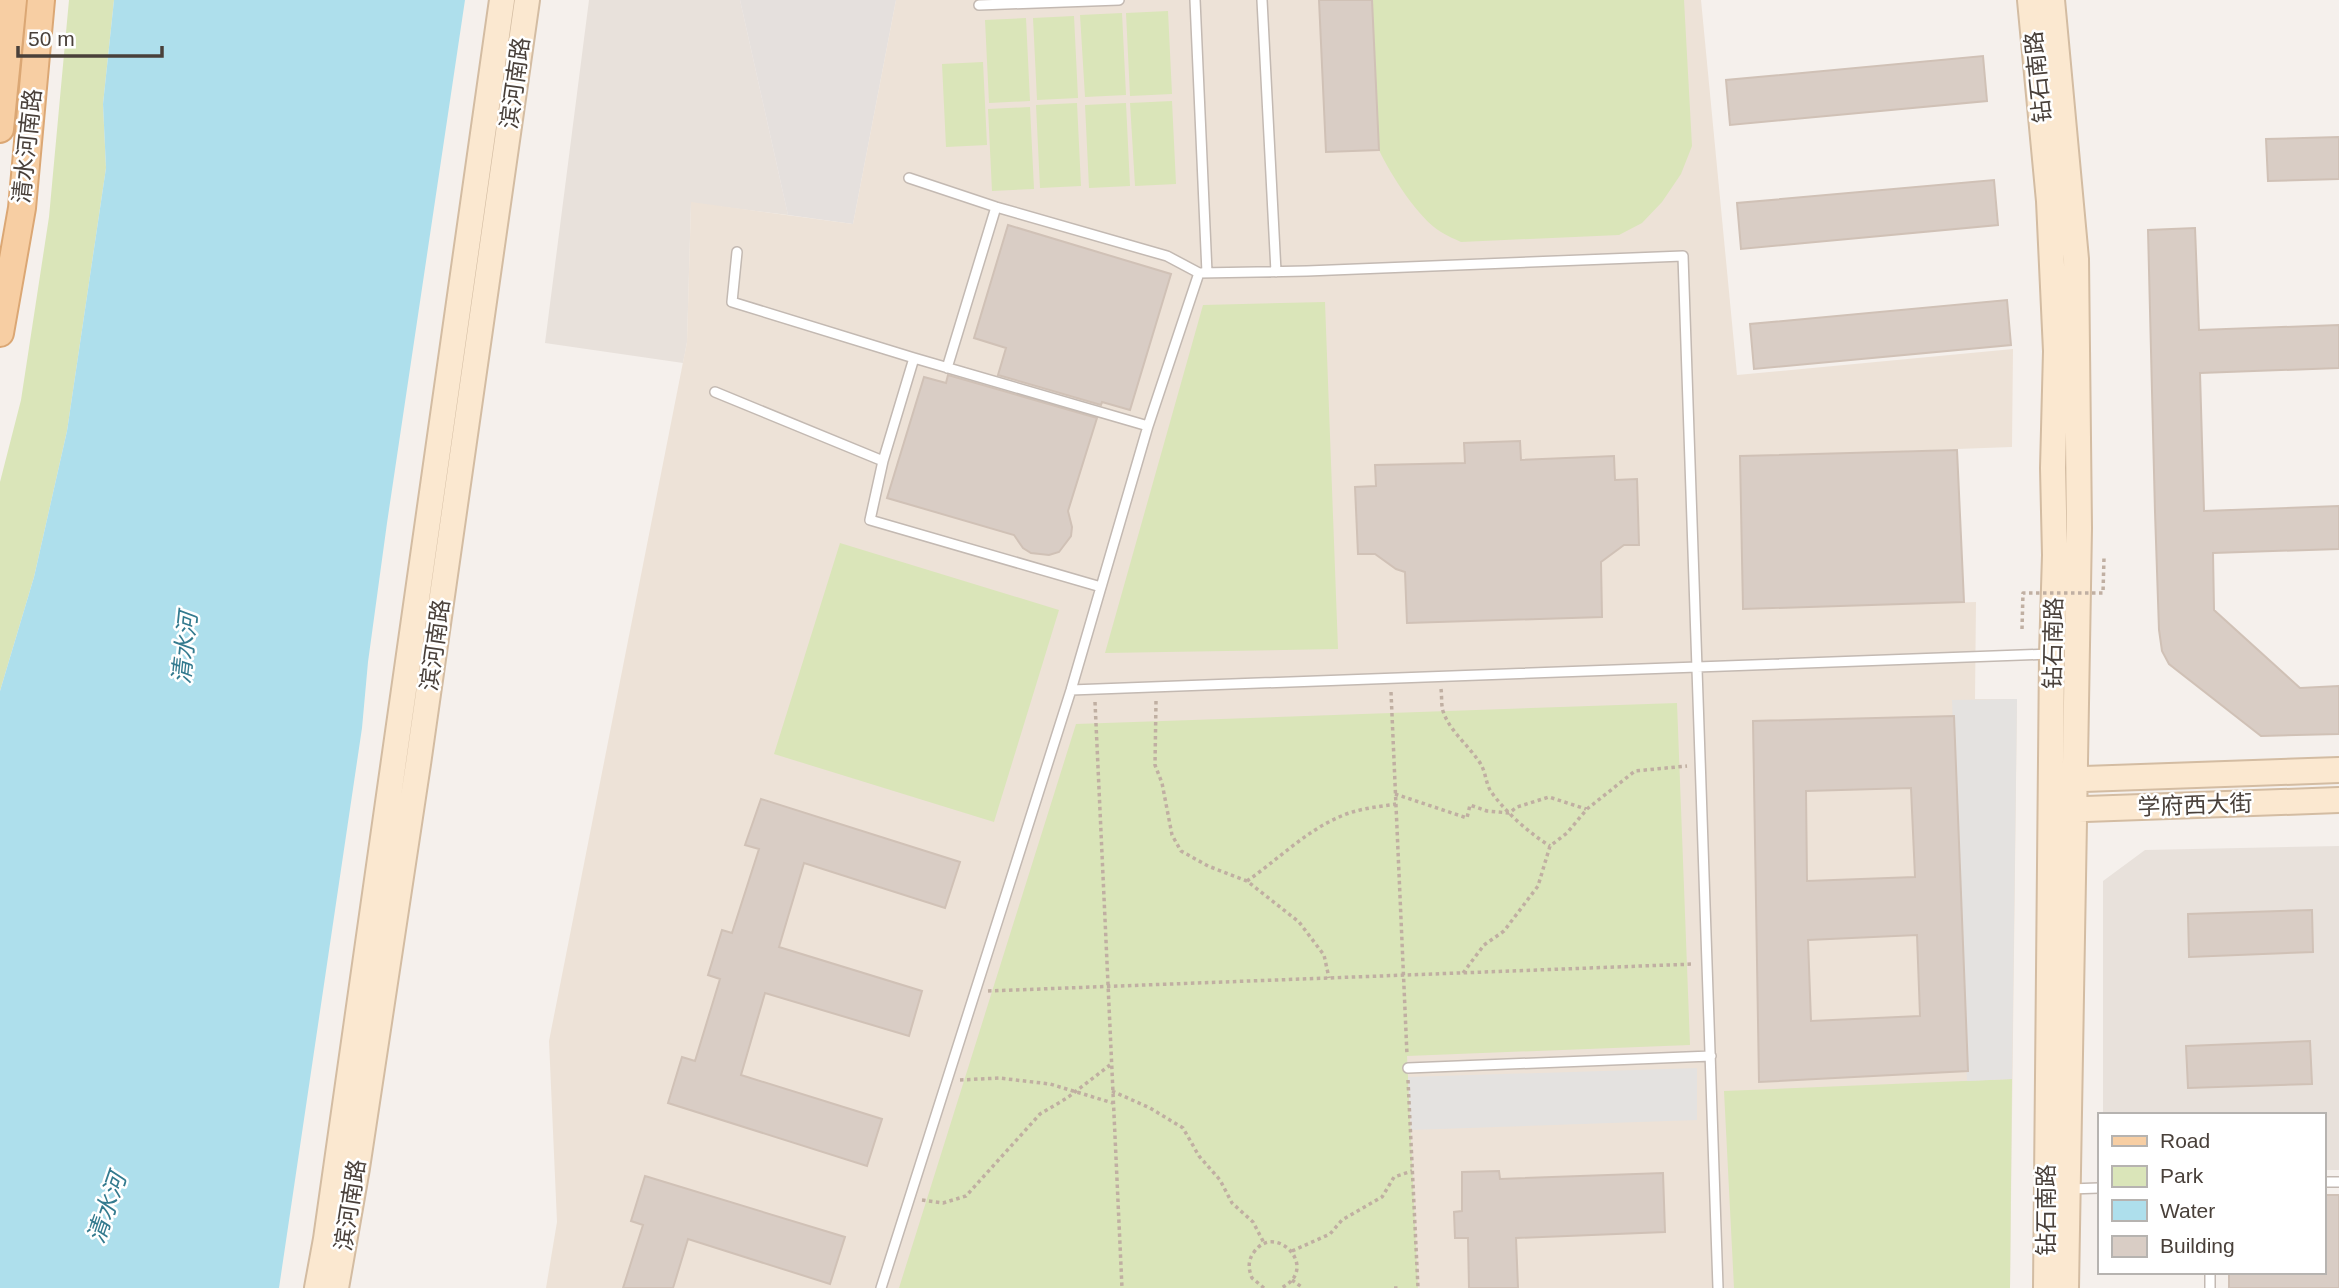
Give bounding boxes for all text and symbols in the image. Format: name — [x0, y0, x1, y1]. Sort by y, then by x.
scale bar — [18, 14, 161, 58]
text: 50 m — [28, 27, 75, 50]
street label: 钻石南路 — [2020, 30, 2056, 124]
street label: 滨河南路 — [496, 36, 534, 130]
street label: 清水河南路 — [8, 87, 46, 205]
street label: 钻石南路 — [2039, 597, 2067, 689]
street label: 滨河南路 — [416, 598, 454, 692]
water label: 清水河 — [167, 607, 202, 685]
street label: 学府西大街 — [2137, 790, 2253, 820]
legend — [2098, 1113, 2325, 1274]
text: Road — [2160, 1129, 2210, 1152]
street label: 滨河南路 — [330, 1158, 370, 1252]
street label: 钻石南路 — [2033, 1164, 2059, 1256]
text: Park — [2160, 1164, 2204, 1187]
water label: 清水河 — [82, 1166, 132, 1246]
text: Water — [2160, 1199, 2215, 1222]
text: Building — [2160, 1234, 2235, 1257]

